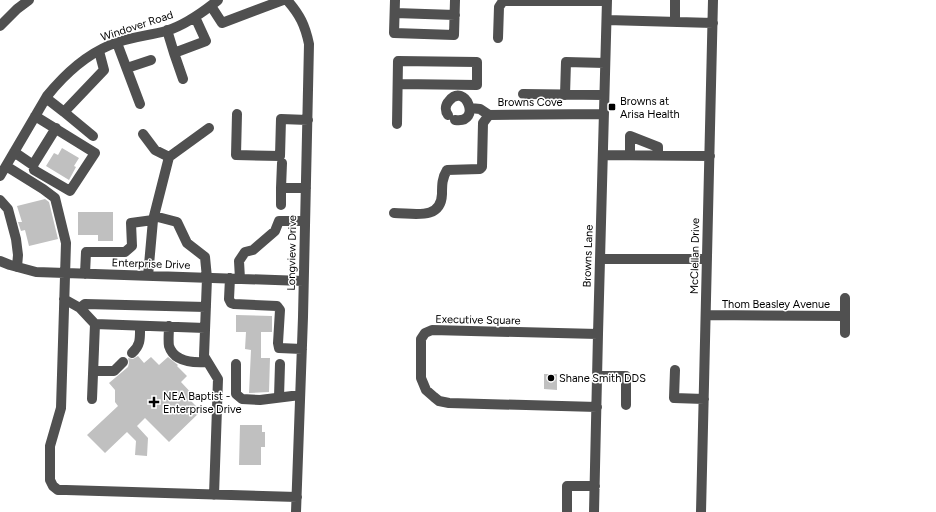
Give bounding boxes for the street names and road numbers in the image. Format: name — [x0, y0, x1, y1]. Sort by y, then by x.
street label: Windover Road — [99, 8, 175, 44]
street label: Browns Cove — [497, 96, 563, 109]
street label: Longview Drive — [285, 215, 299, 291]
street label: McClellan Drive — [688, 218, 702, 294]
street label: Browns Lane — [580, 224, 596, 288]
street label: Enterprise Drive — [112, 256, 190, 272]
street label: Thom Beasley Avenue — [722, 298, 830, 311]
street label: Executive Square — [435, 313, 521, 327]

